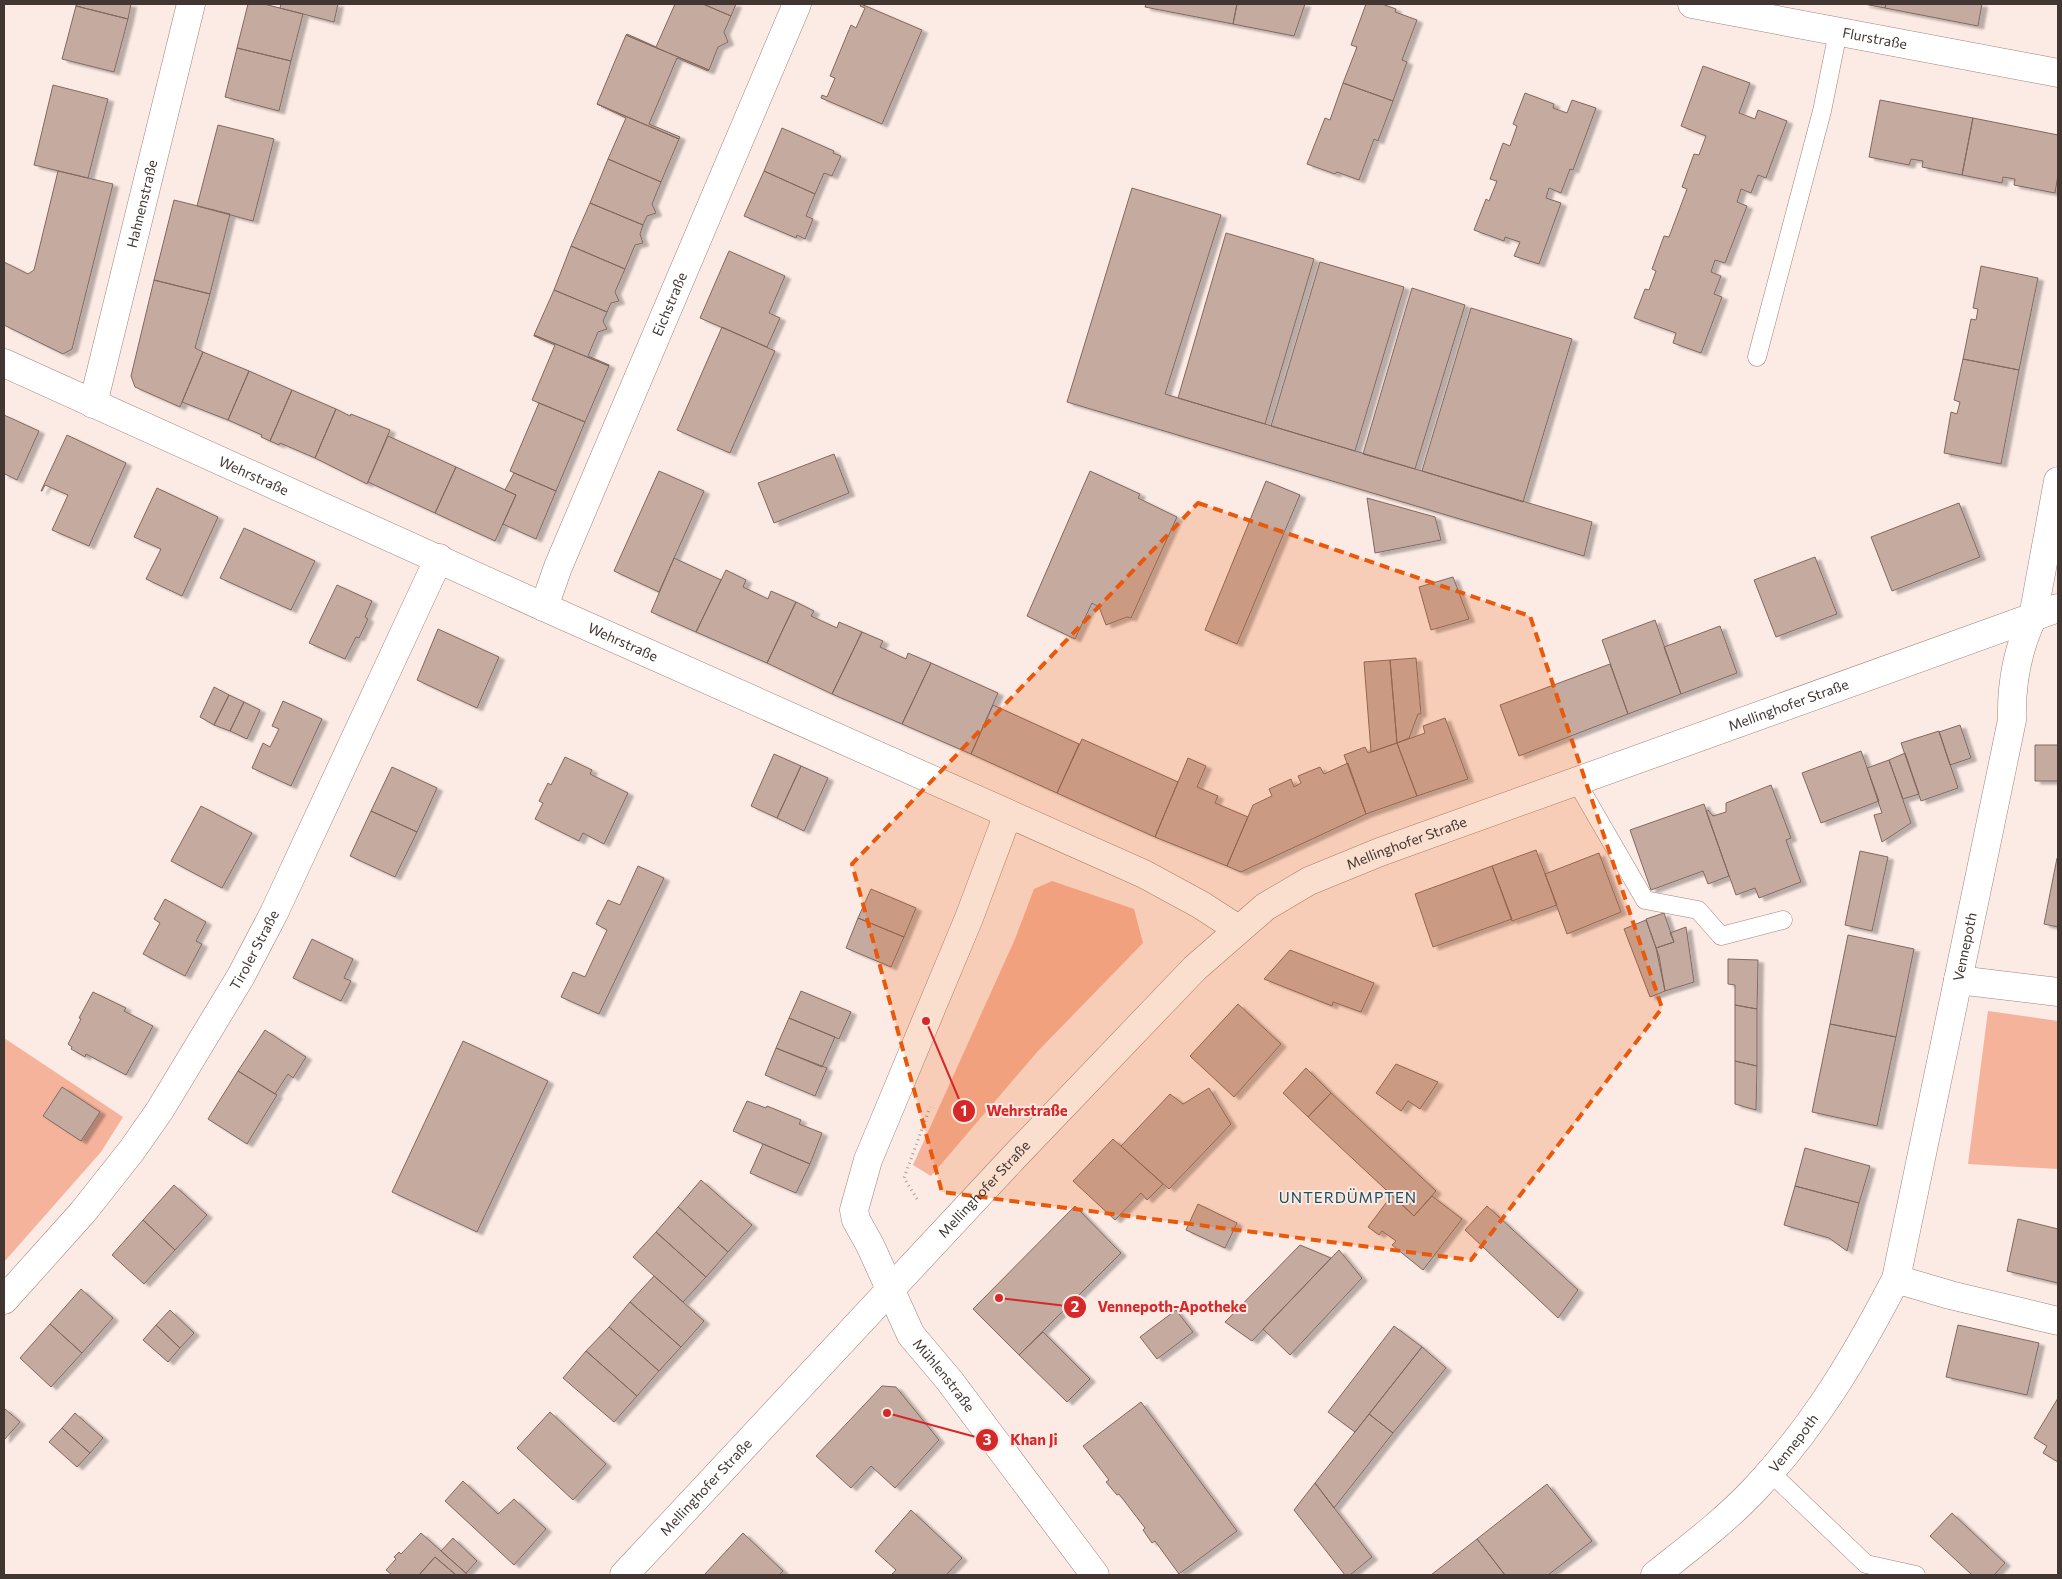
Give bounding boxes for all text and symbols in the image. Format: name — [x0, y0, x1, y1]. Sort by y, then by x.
street label: Flurstraße — [1841, 24, 1909, 52]
street label: Hahnenstraße — [123, 158, 161, 250]
street label: Eichstraße — [648, 269, 690, 338]
street label: Wehrstraße — [216, 452, 292, 499]
street label: Wehrstraße — [586, 619, 661, 665]
street label: Mellinghofer Straße — [1726, 675, 1851, 734]
street label: Mellinghofer Straße — [1344, 813, 1469, 873]
street label: Tiroler Straße — [226, 907, 282, 993]
street label: Vennepoth — [1949, 911, 1980, 983]
callout: Wehrstraße — [951, 1096, 1078, 1126]
text: 1 — [961, 1101, 967, 1119]
text: Wehrstraße — [986, 1101, 1068, 1119]
street label: Mellinghofer Straße — [934, 1137, 1033, 1241]
district label: UNTERDÜMPTEN — [1279, 1188, 1417, 1206]
callout: Vennepoth-Apotheke — [1062, 1292, 1257, 1322]
text: 2 — [1071, 1297, 1079, 1315]
text: Vennepoth-Apotheke — [1097, 1297, 1247, 1315]
street label: Mühlenstraße — [910, 1335, 979, 1415]
street label: Vennepoth — [1765, 1410, 1821, 1476]
callout: Khan Ji — [975, 1425, 1067, 1455]
text: 3 — [983, 1430, 992, 1448]
text: Khan Ji — [1010, 1430, 1058, 1448]
street label: Mellinghofer Straße — [656, 1435, 755, 1539]

